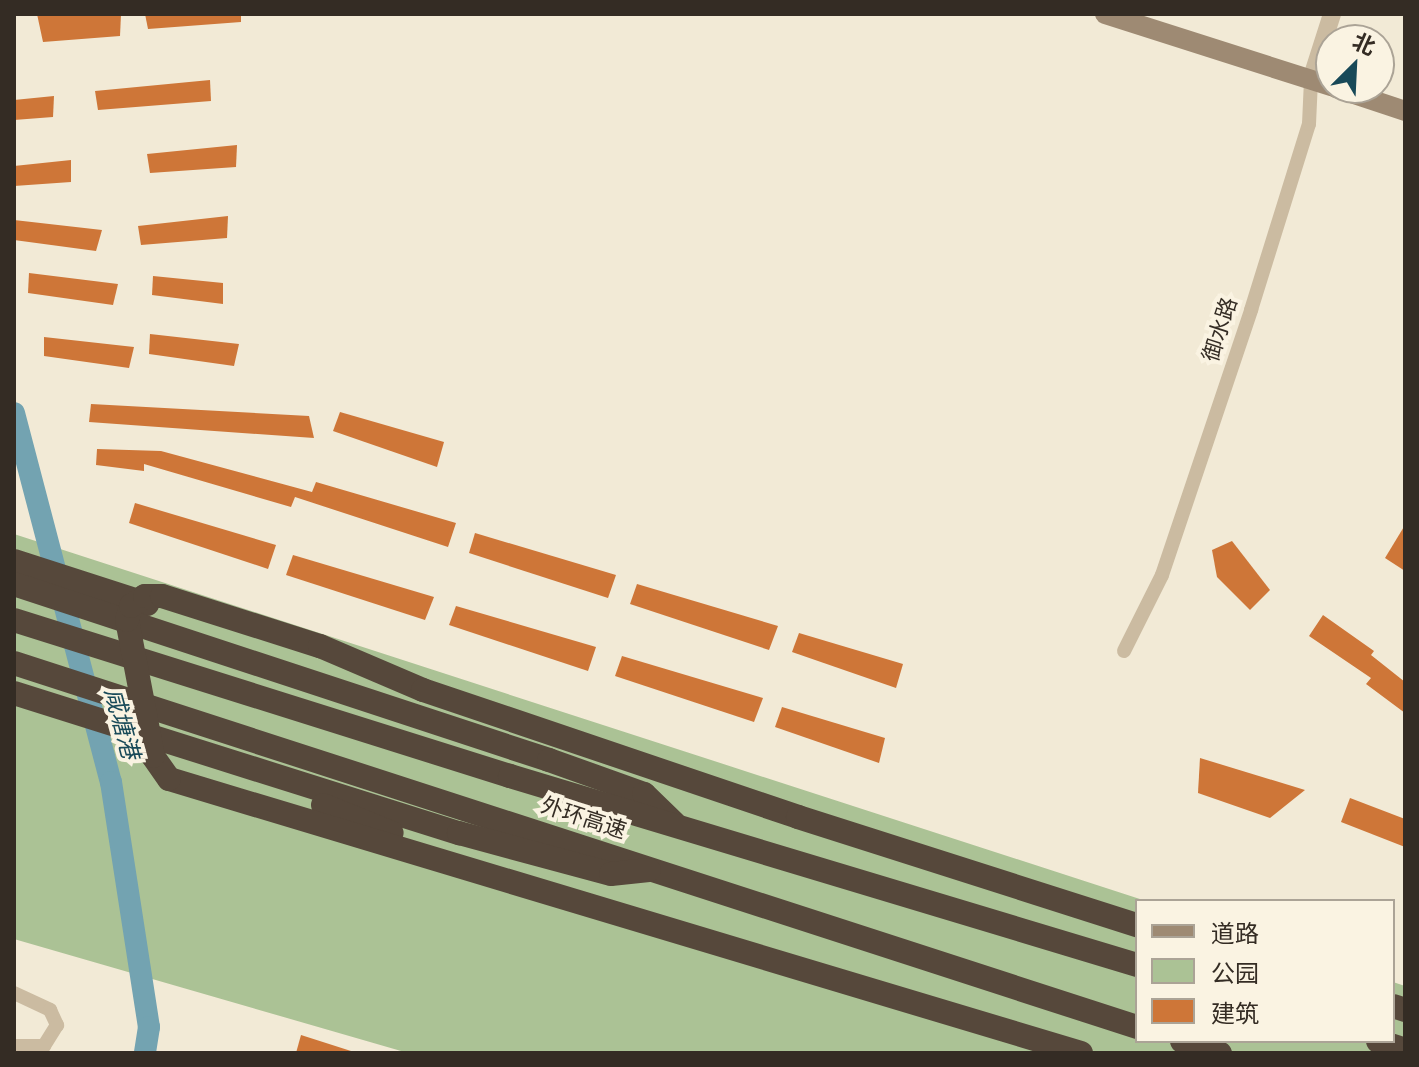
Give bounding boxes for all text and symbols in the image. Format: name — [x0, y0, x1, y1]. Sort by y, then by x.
north arrow — [1315, 24, 1395, 104]
text: 北 — [1349, 27, 1380, 60]
street label: 御水路 — [1196, 294, 1242, 364]
water label: 咸塘港 — [100, 684, 146, 762]
street label: 外环高速 — [538, 791, 630, 843]
legend — [1135, 899, 1395, 1043]
text: 道路 — [1211, 918, 1259, 947]
text: 公园 — [1211, 958, 1259, 987]
text: 建筑 — [1211, 998, 1259, 1027]

